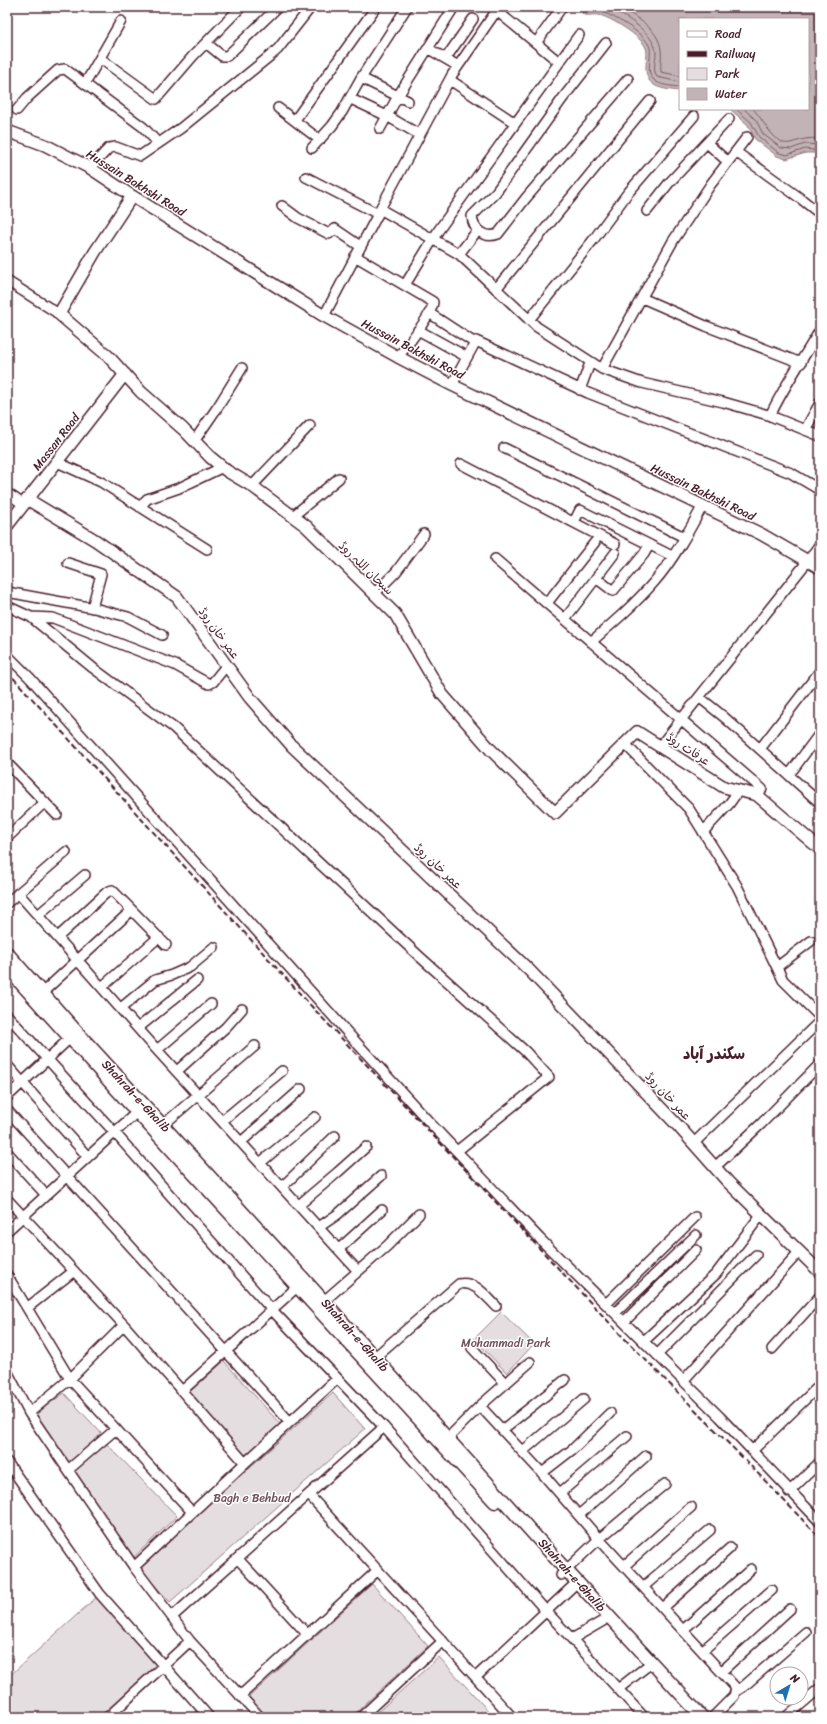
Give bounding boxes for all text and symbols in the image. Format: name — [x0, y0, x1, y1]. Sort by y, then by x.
legend — [679, 18, 809, 110]
text: Road — [715, 23, 742, 45]
text: Railway — [715, 43, 756, 65]
text: Park — [715, 63, 740, 85]
text: Water — [715, 83, 748, 105]
street label: Hussain Bakhshi Road — [82, 143, 191, 223]
street label: Hussain Bakhshi Road — [357, 312, 469, 386]
street label: Massan Road — [26, 407, 87, 476]
street label: Hussain Bakhshi Road — [647, 457, 760, 527]
street label: سبحان اللہ روڈ — [333, 535, 399, 601]
street label: عمر خان روڈ — [192, 602, 246, 664]
street label: عرفات روڈ — [661, 726, 715, 772]
street label: عمر خان روڈ — [408, 837, 468, 895]
district label: سکندر آباد — [683, 1039, 745, 1068]
street label: Shahrah-e-Ghalib — [96, 1054, 176, 1138]
street label: عمر خان روڈ — [639, 1066, 697, 1126]
street label: Shahrah-e-Ghalib — [316, 1293, 395, 1377]
park label: Mohammadi Park — [461, 1332, 551, 1354]
park label: Bagh e Behbud — [213, 1487, 291, 1509]
street label: Shahrah-e-Ghalib — [533, 1533, 612, 1617]
north arrow — [769, 1666, 809, 1706]
text: N — [785, 1668, 804, 1689]

